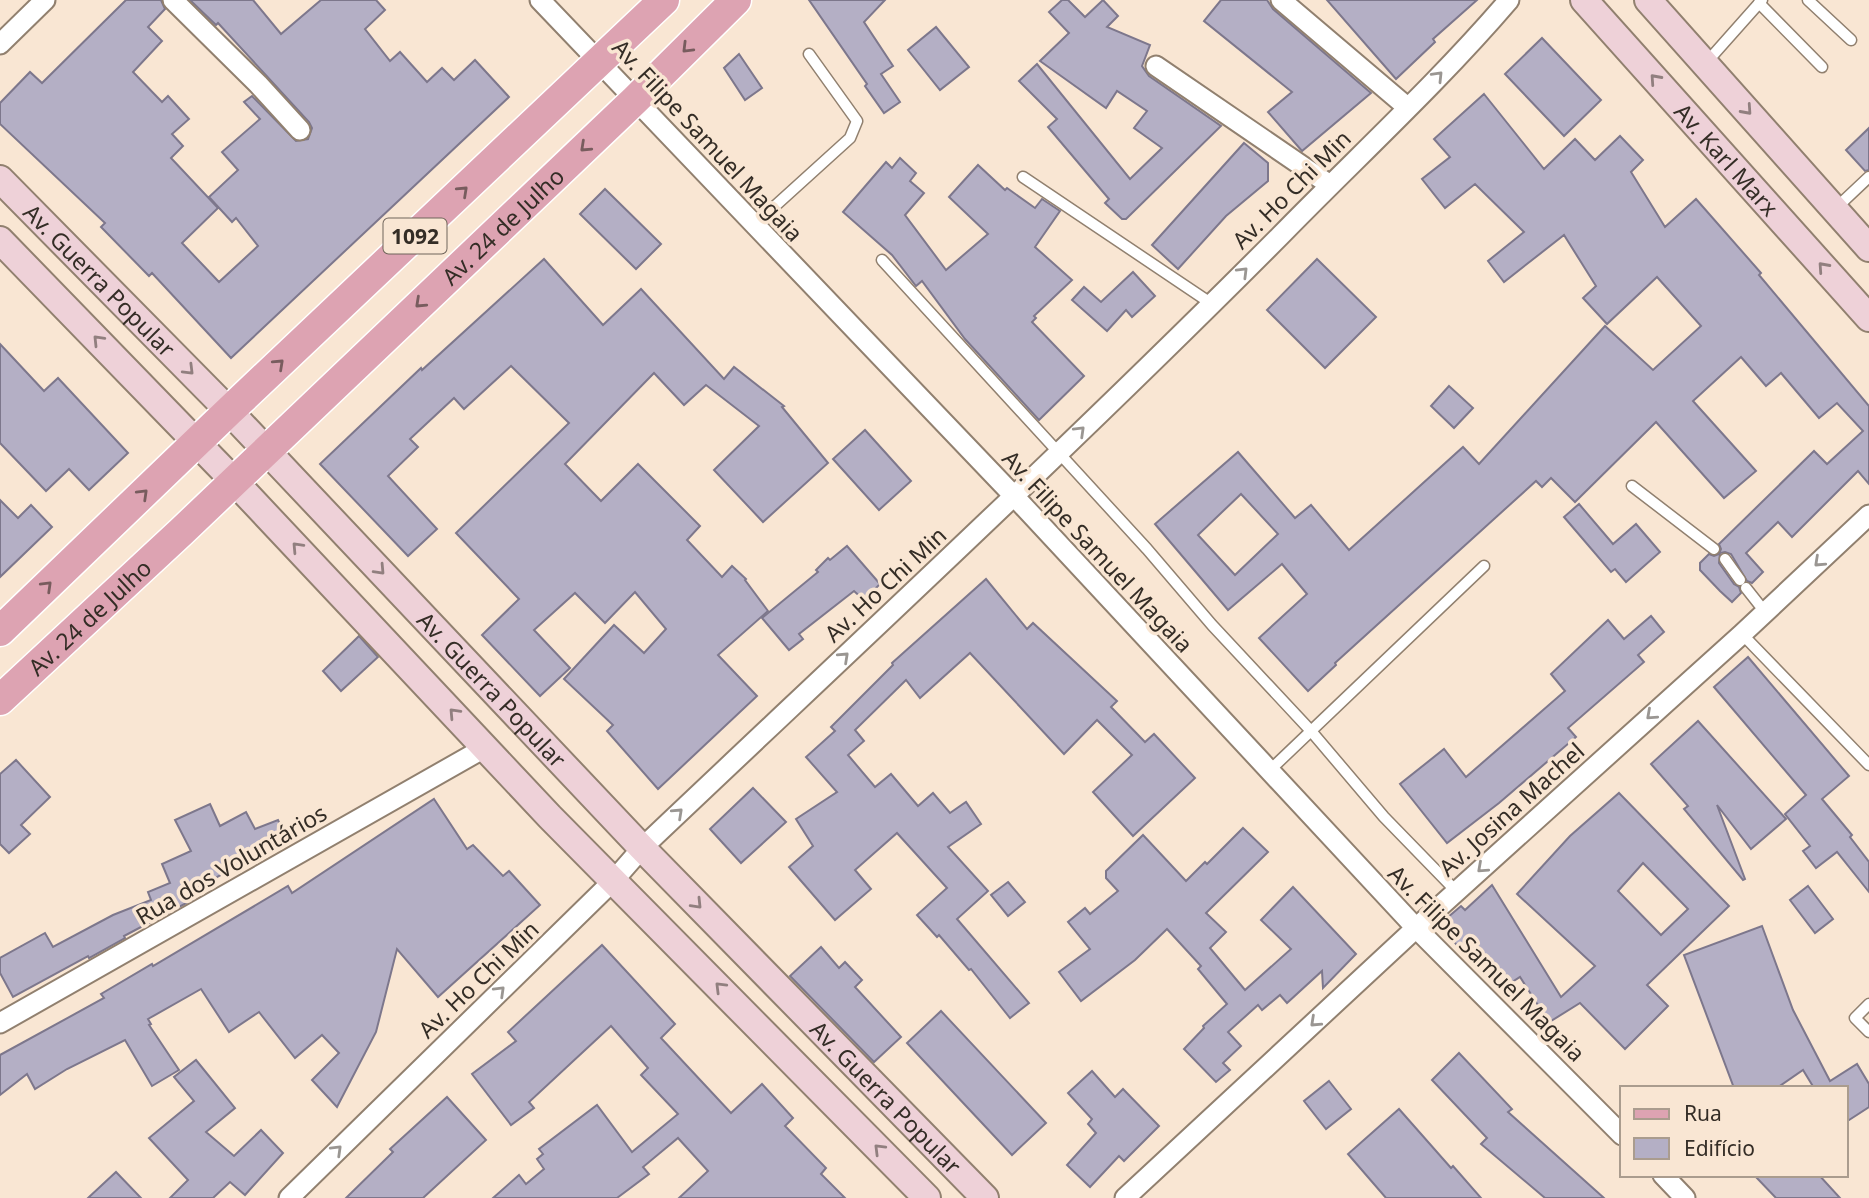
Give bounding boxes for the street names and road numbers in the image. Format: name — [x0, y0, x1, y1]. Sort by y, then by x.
street label: Av. Filipe Samuel Magaia — [606, 32, 810, 248]
street label: Av. Karl Marx — [1668, 96, 1786, 223]
street label: Av. Ho Chi Min — [1224, 122, 1358, 256]
street label: Av. 24 de Julho — [435, 160, 571, 292]
street label: Av. Guerra Popular — [17, 196, 183, 364]
road number: 1092 — [384, 218, 446, 254]
street label: Av. Filipe Samuel Magaia — [996, 443, 1200, 659]
street label: Av. Ho Chi Min — [817, 519, 953, 649]
street label: Av. 24 de Julho — [21, 552, 158, 682]
street label: Av. Guerra Popular — [411, 604, 574, 775]
street label: Av. Josina Machel — [1431, 735, 1591, 883]
street label: Rua dos Voluntários — [130, 796, 332, 932]
street label: Av. Filipe Samuel Magaia — [1382, 858, 1592, 1068]
street label: Av. Ho Chi Min — [411, 913, 545, 1045]
street label: Av. Guerra Popular — [803, 1013, 969, 1181]

